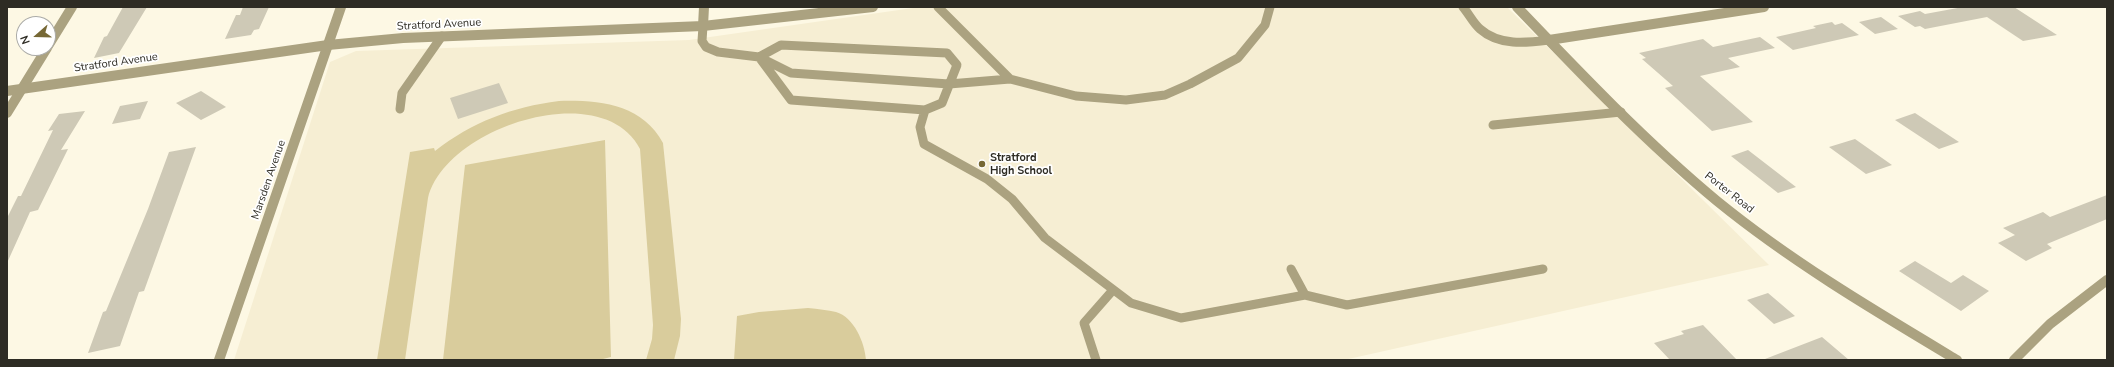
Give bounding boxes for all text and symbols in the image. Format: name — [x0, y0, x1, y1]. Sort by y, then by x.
north arrow — [16, 16, 56, 56]
street label: Stratford Avenue — [397, 16, 481, 34]
text: N — [17, 34, 34, 46]
street label: Stratford Avenue — [73, 51, 159, 75]
street label: Marsden Avenue — [249, 139, 289, 221]
place label: Stratford High School — [990, 151, 1052, 177]
marker: Stratford High School — [977, 159, 987, 169]
street label: Porter Road — [1702, 170, 1756, 216]

